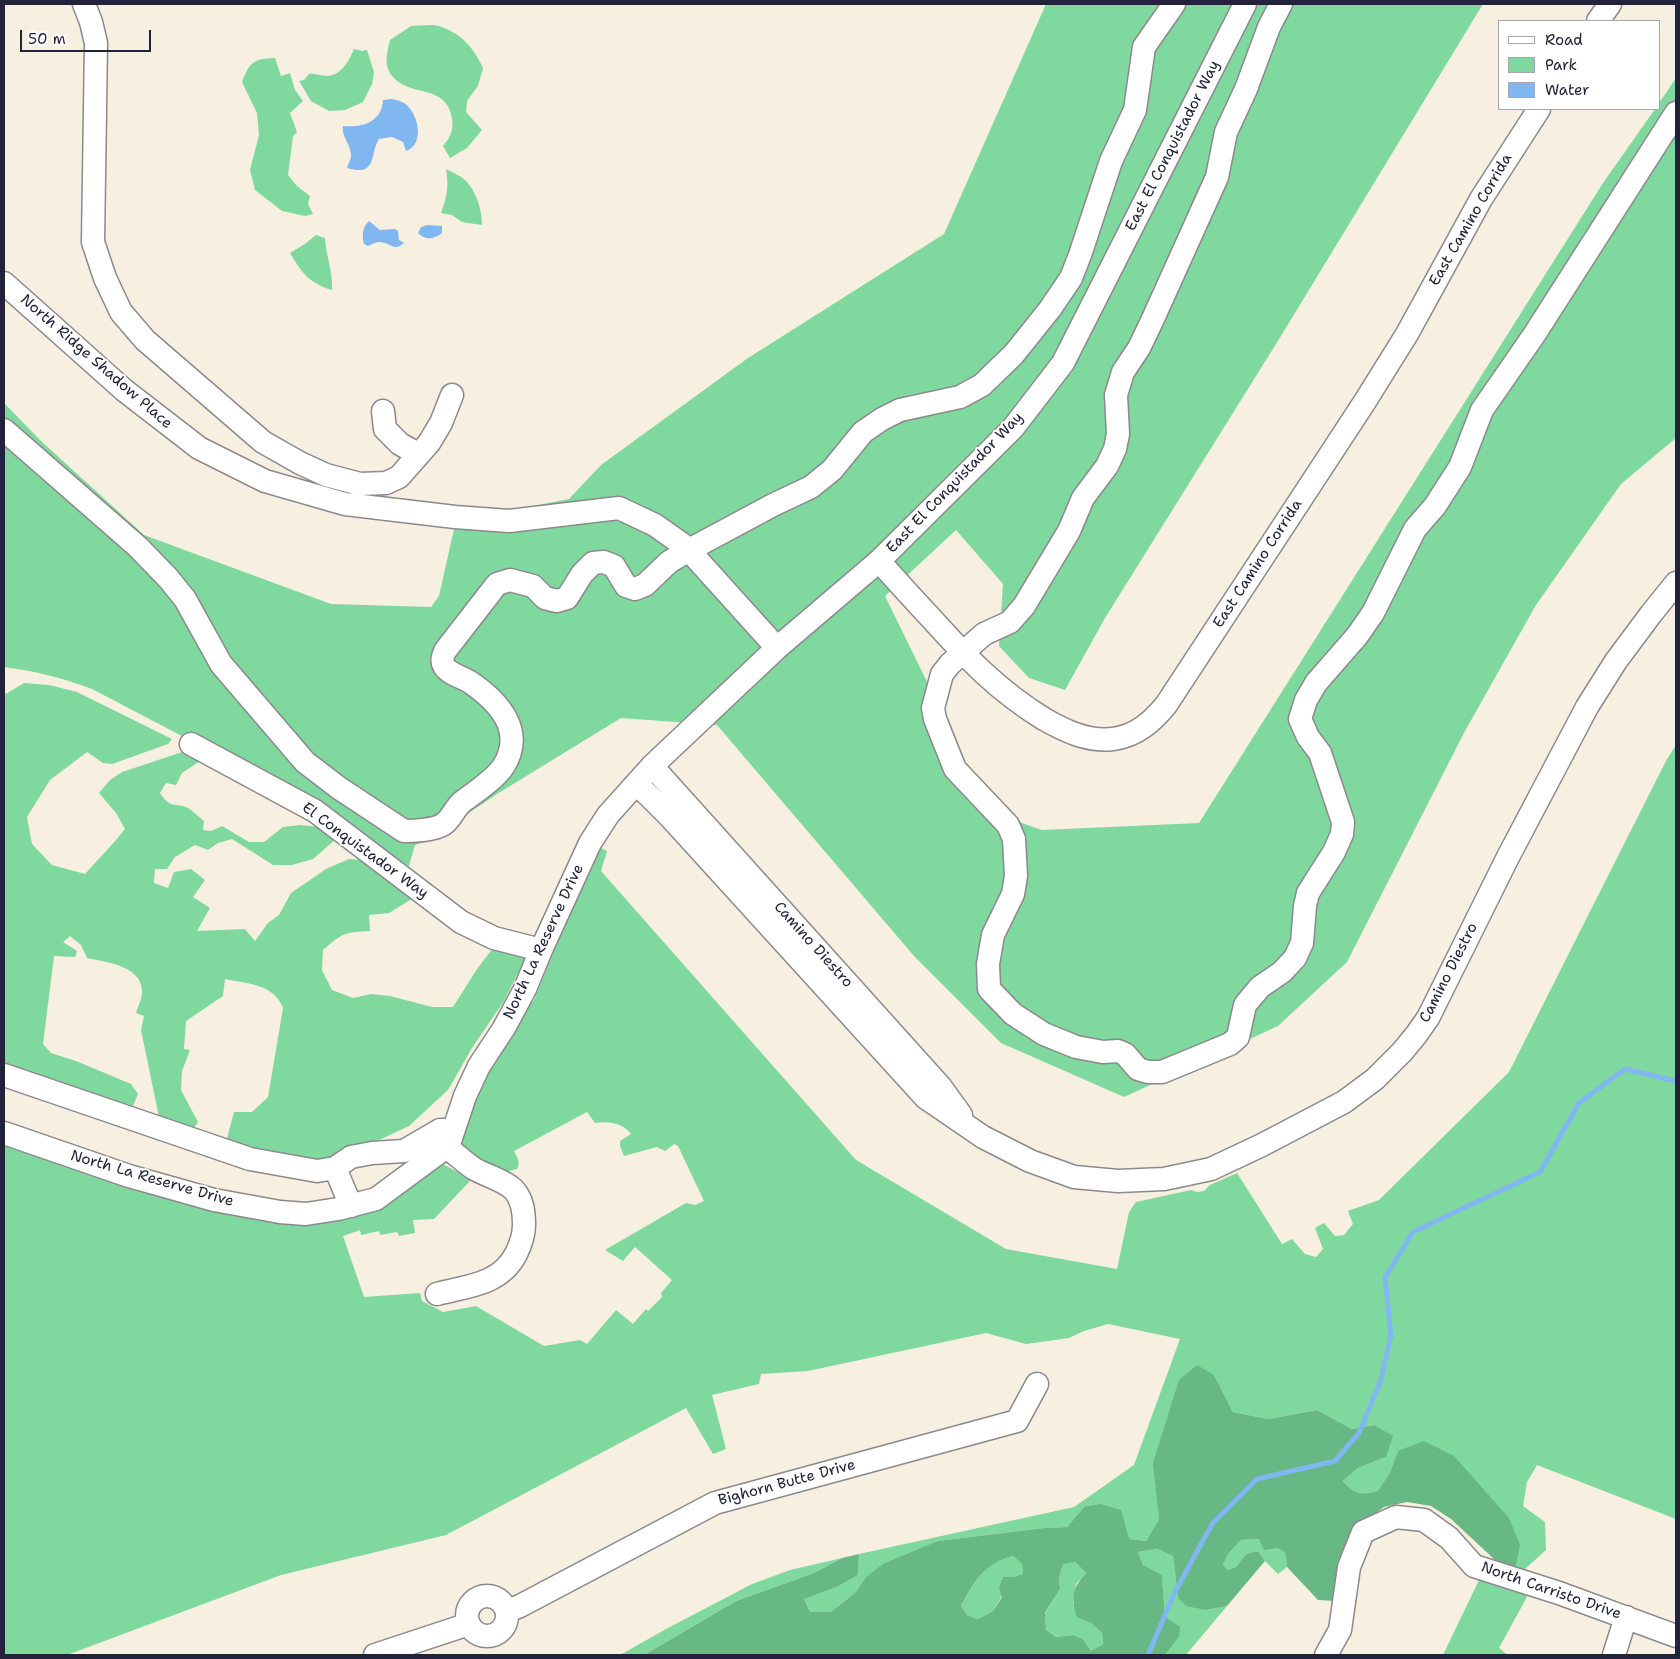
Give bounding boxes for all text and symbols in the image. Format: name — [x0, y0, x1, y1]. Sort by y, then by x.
scale bar — [22, 20, 154, 52]
legend — [1498, 20, 1660, 110]
text: 50 m — [28, 29, 66, 49]
text: Road — [1545, 30, 1583, 50]
text: Park — [1545, 55, 1577, 75]
street label: East El Conquistador Way — [1122, 58, 1224, 234]
text: Water — [1545, 80, 1589, 100]
street label: East Camino Corrida — [1426, 151, 1516, 289]
street label: North Ridge Shadow Place — [16, 291, 176, 433]
street label: East El Conquistador Way — [883, 409, 1027, 557]
street label: East Camino Corrida — [1210, 496, 1306, 632]
street label: El Conquistador Way — [298, 799, 432, 903]
street label: North La Reserve Drive — [500, 862, 588, 1022]
street label: Camino Diestro — [770, 898, 856, 992]
street label: Camino Diestro — [1416, 920, 1482, 1026]
street label: North La Reserve Drive — [68, 1147, 236, 1211]
street label: Bighorn Butte Drive — [717, 1456, 857, 1510]
street label: North Carristo Drive — [1479, 1559, 1623, 1623]

